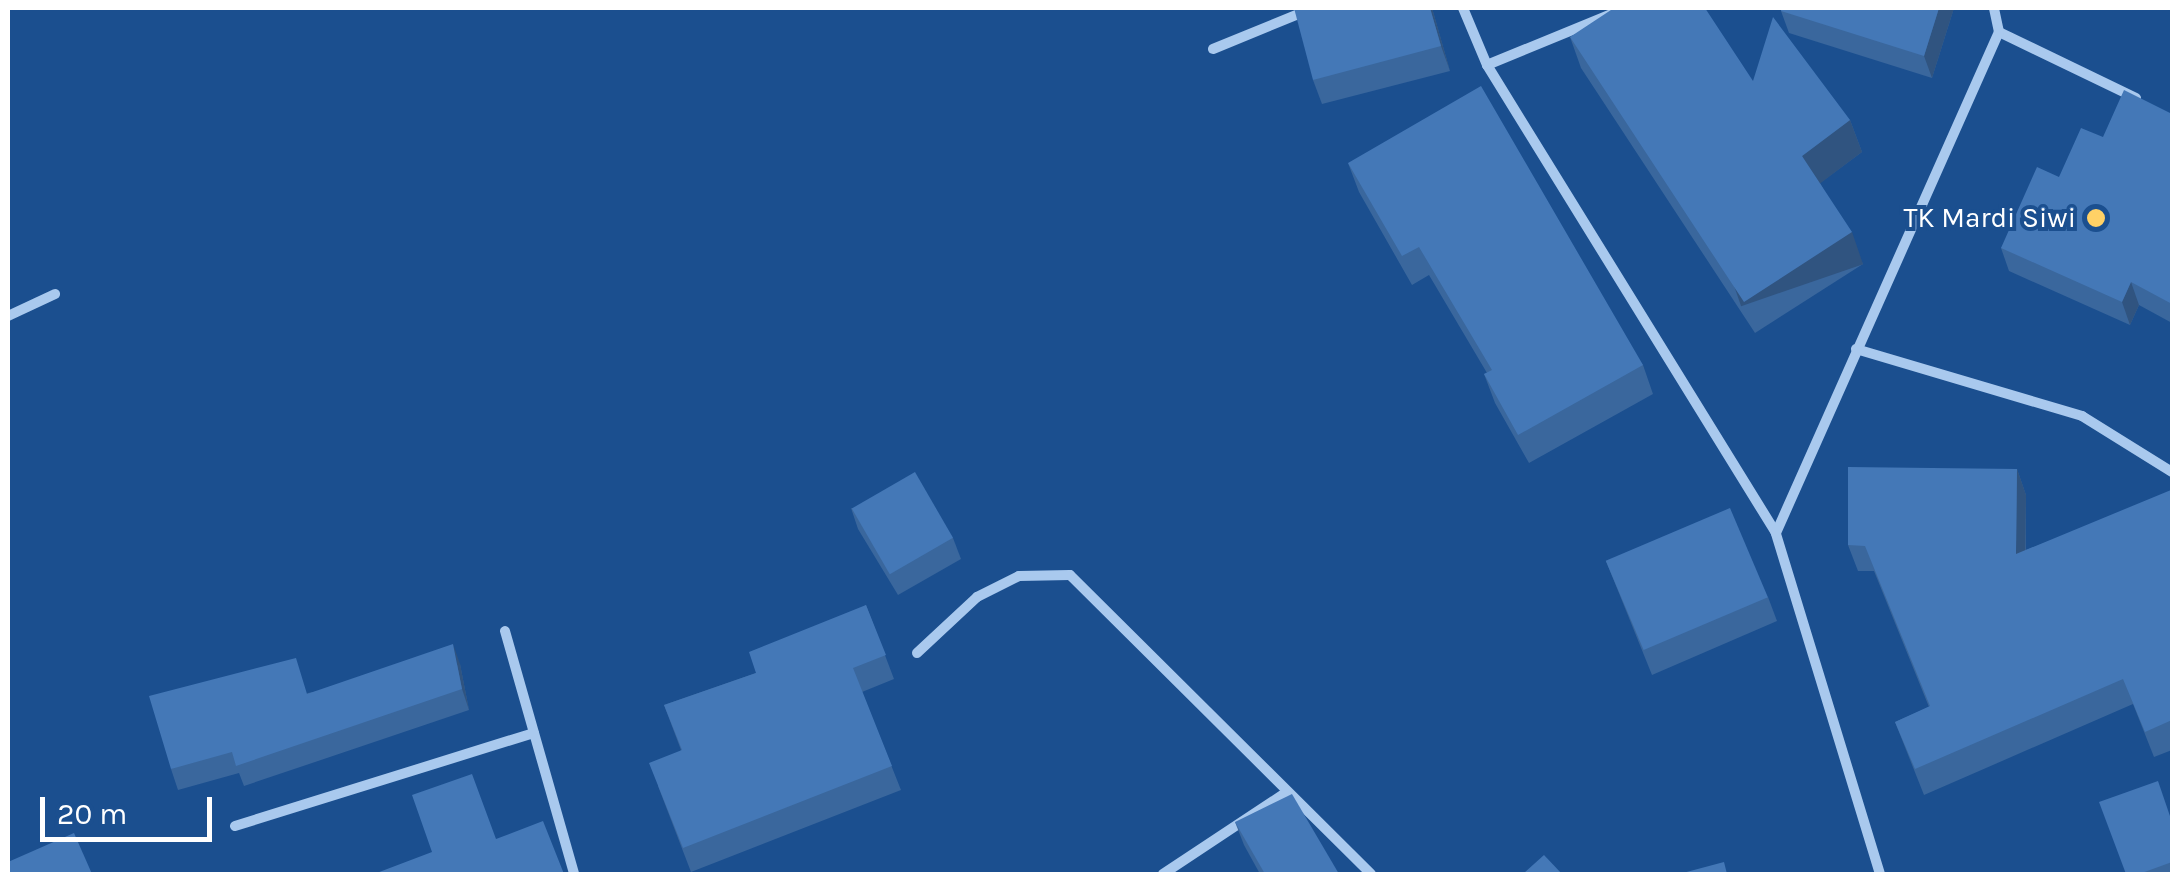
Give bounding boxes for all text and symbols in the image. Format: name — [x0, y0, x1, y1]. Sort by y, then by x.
place label: TK Mardi Siwi — [1904, 201, 2076, 235]
marker: TK Mardi Siwi — [2085, 207, 2107, 229]
scale bar — [45, 777, 218, 839]
text: 20 m — [57, 796, 127, 832]

